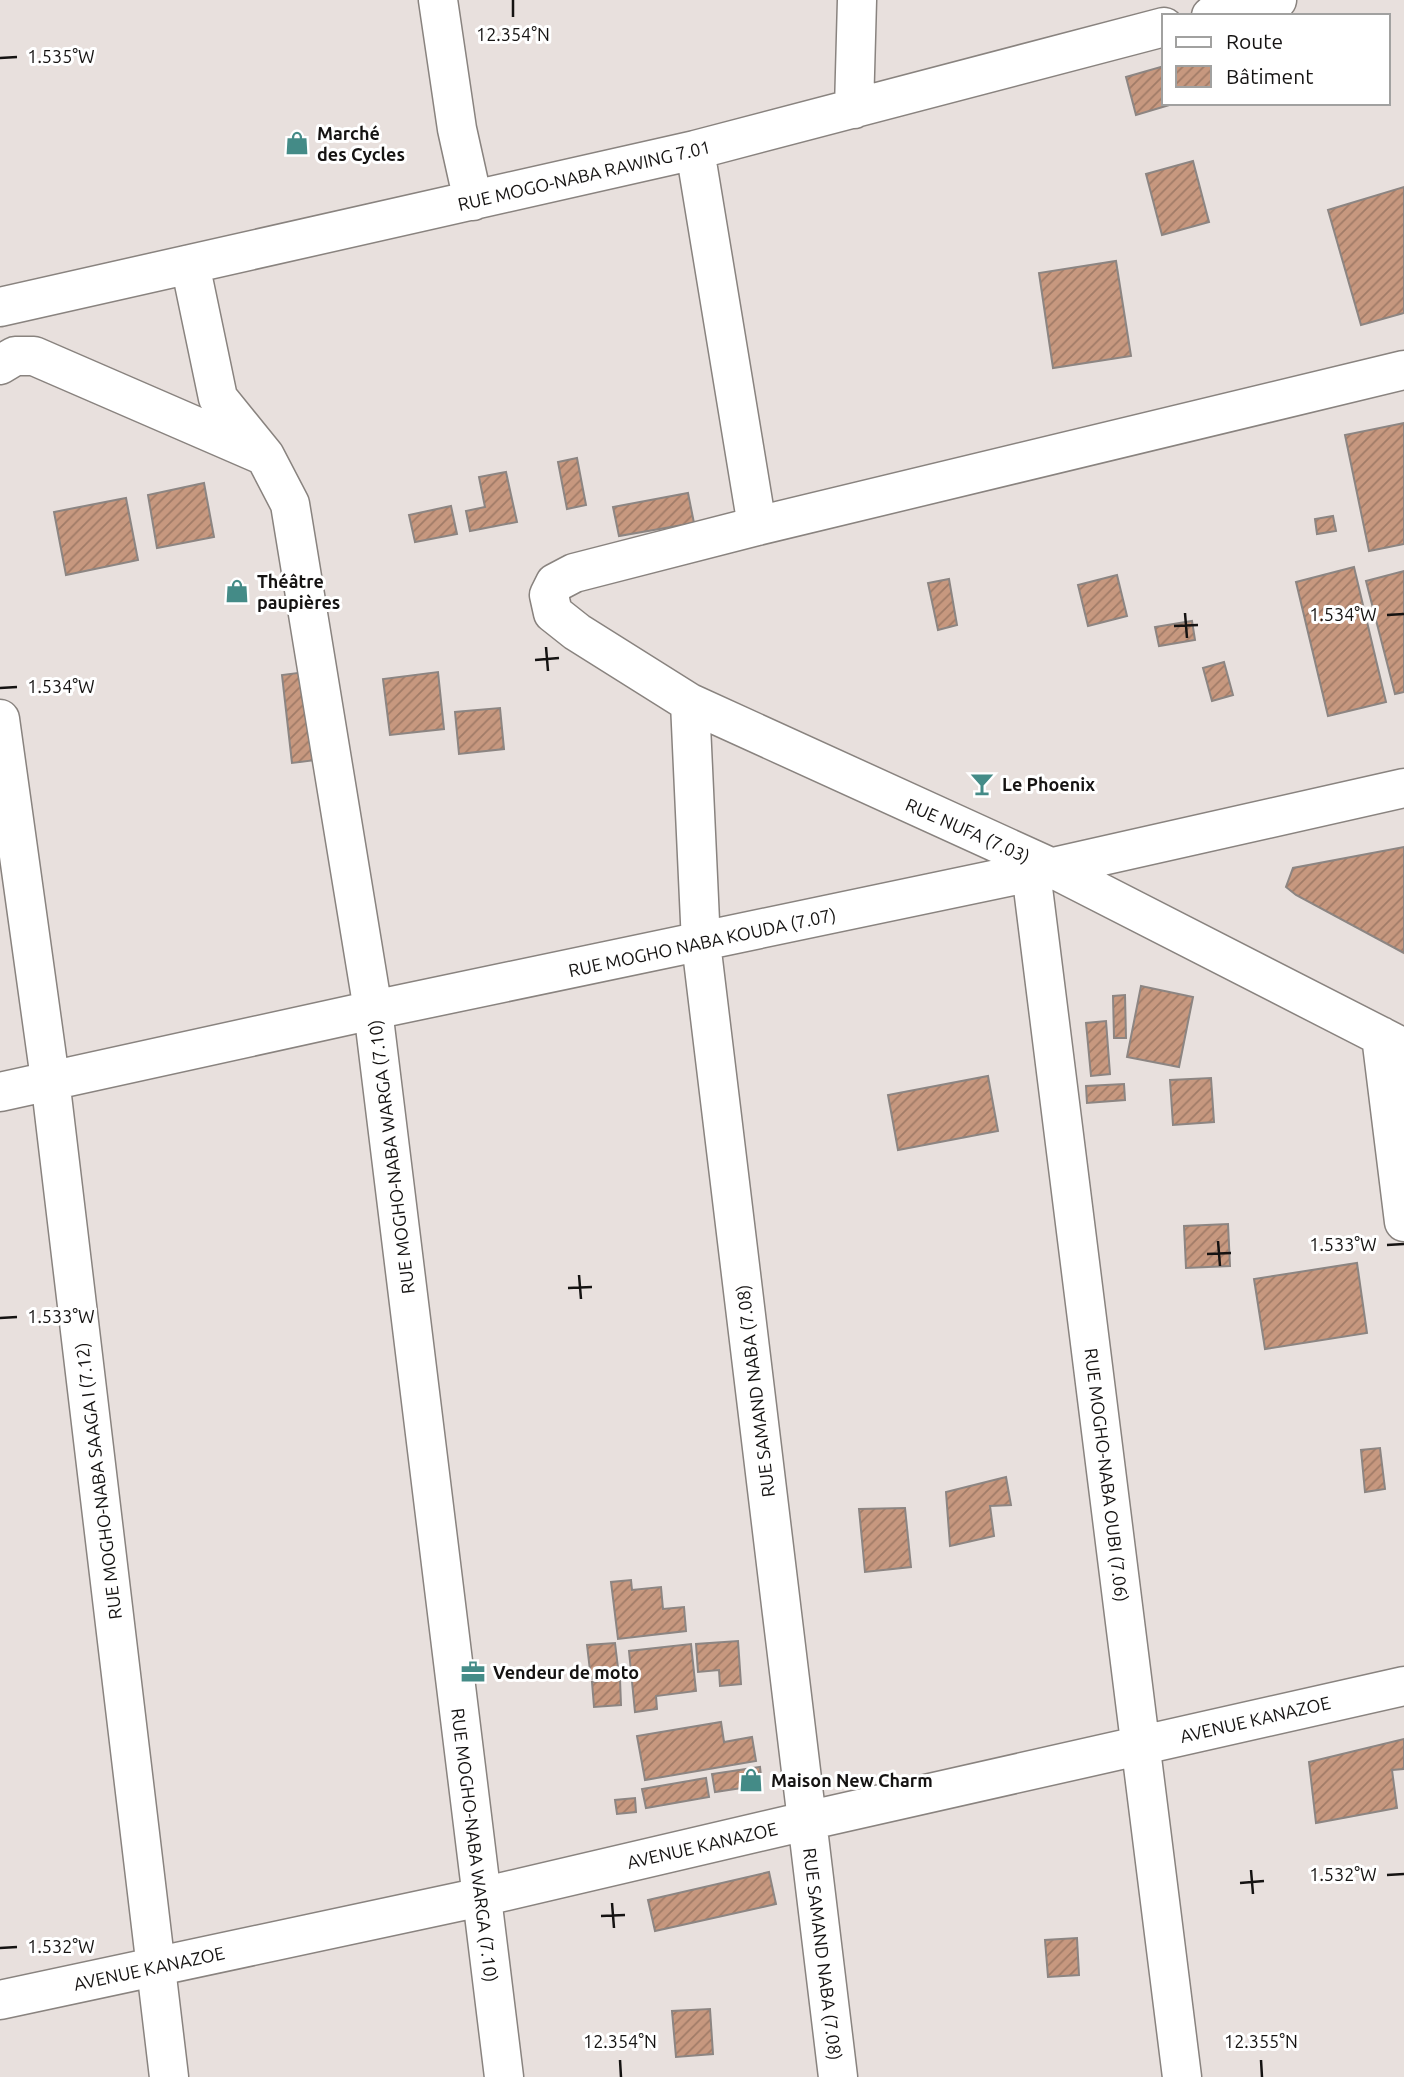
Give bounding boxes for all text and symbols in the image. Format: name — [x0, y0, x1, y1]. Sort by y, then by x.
legend — [1162, 14, 1390, 105]
text: 12.354°N — [476, 24, 550, 44]
text: Route — [1226, 29, 1283, 53]
text: 1.535°W — [27, 46, 95, 66]
text: Bâtiment — [1226, 64, 1313, 88]
place label: Marché des Cycles — [317, 123, 405, 164]
shop icon: Marché des Cycles — [283, 129, 311, 157]
street label: RUE MOGO-NABA RAWING 7.01 — [456, 136, 712, 214]
place label: Théâtre paupières — [257, 571, 340, 612]
shop icon: Théâtre paupières — [223, 577, 251, 605]
text: 1.534°W — [1309, 604, 1377, 624]
text: 1.534°W — [27, 676, 95, 696]
bar icon: Le Phoenix — [968, 770, 996, 798]
place label: Le Phoenix — [1002, 774, 1095, 794]
street label: RUE NUFA (7.03) — [902, 794, 1033, 867]
street label: RUE MOGHO NABA KOUDA (7.07) — [566, 904, 838, 981]
street label: RUE MOGHO-NABA WARGA (7.10) — [364, 1019, 419, 1295]
text: 1.533°W — [1309, 1234, 1377, 1254]
street label: RUE SAMAND NABA (7.08) — [732, 1284, 779, 1498]
text: 1.533°W — [27, 1306, 95, 1326]
street label: RUE MOGHO-NABA SAAGA I (7.12) — [71, 1341, 126, 1621]
street label: RUE MOGHO-NABA OUBI (7.06) — [1081, 1347, 1132, 1603]
office icon: Vendeur de moto — [459, 1658, 487, 1686]
place label: Vendeur de moto — [493, 1662, 639, 1682]
street label: AVENUE KANAZOE — [1178, 1692, 1332, 1746]
street label: RUE MOGHO-NABA WARGA (7.10) — [447, 1707, 502, 1983]
shop icon: Maison New Charm — [737, 1766, 765, 1794]
place label: Maison New Charm — [771, 1770, 933, 1790]
street label: AVENUE KANAZOE — [625, 1818, 779, 1872]
street label: RUE SAMAND NABA (7.08) — [799, 1847, 846, 2061]
text: 1.532°W — [1309, 1864, 1377, 1884]
text: 1.532°W — [27, 1936, 95, 1956]
street label: AVENUE KANAZOE — [72, 1942, 226, 1994]
text: 12.354°N — [583, 2031, 657, 2051]
text: 12.355°N — [1224, 2031, 1298, 2051]

